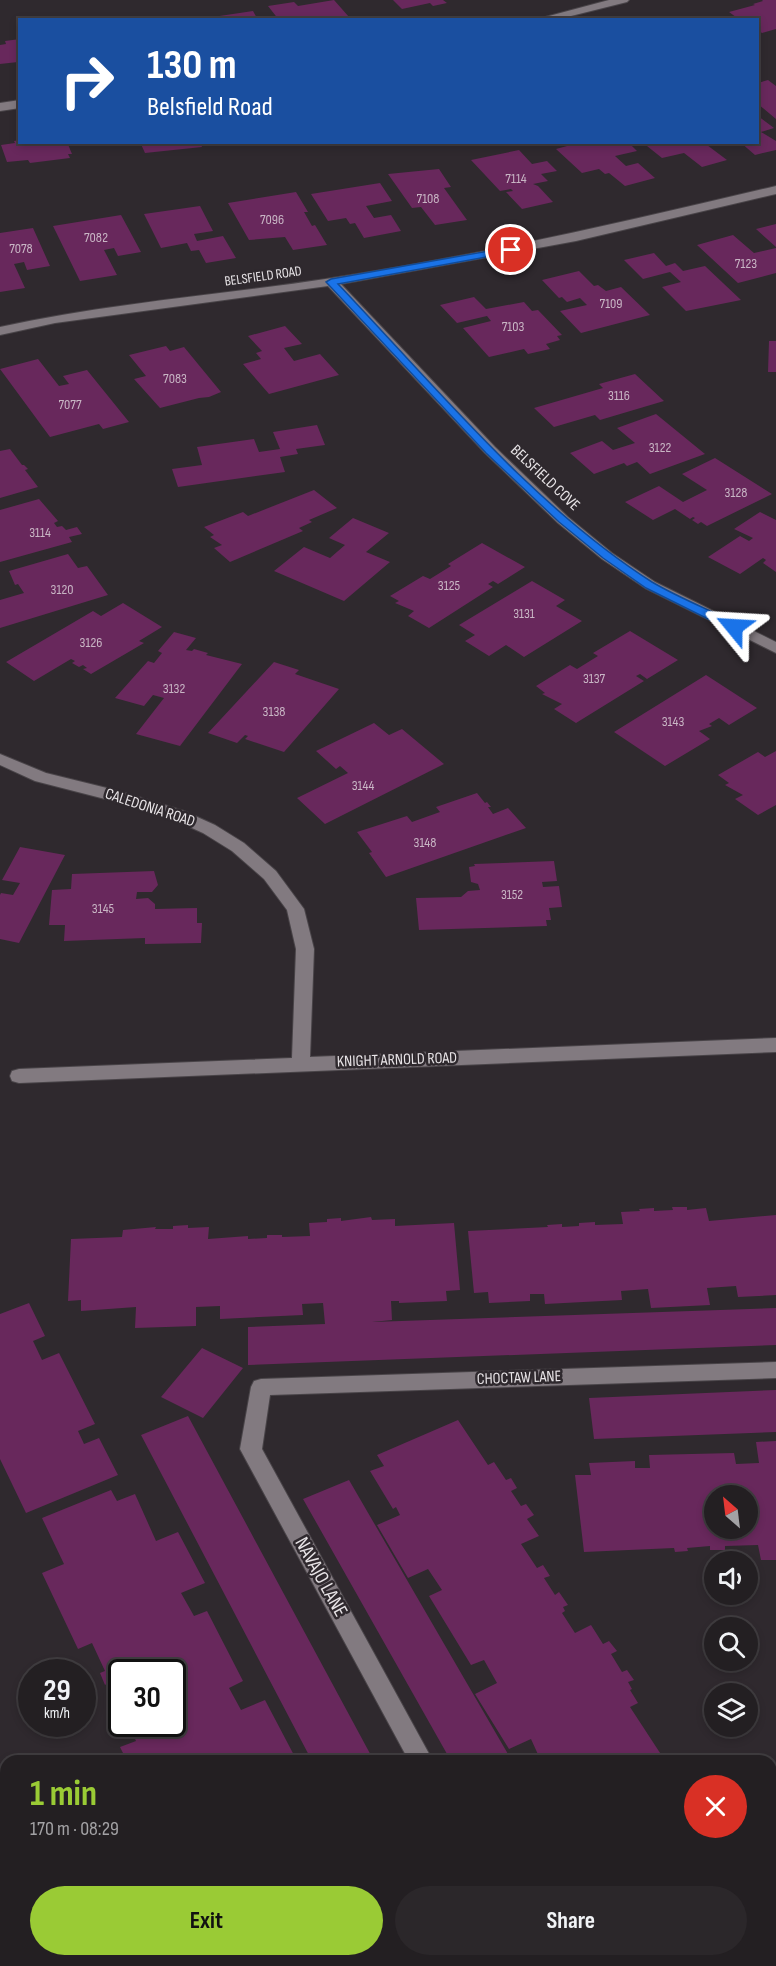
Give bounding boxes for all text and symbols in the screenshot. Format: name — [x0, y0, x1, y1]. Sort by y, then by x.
text: 130 m — [147, 40, 237, 91]
icon: right — [48, 42, 126, 120]
text: Belsfield Road — [147, 91, 273, 123]
house number: 7114 — [505, 170, 527, 187]
house number: 7108 — [417, 190, 439, 207]
house number: 7096 — [260, 211, 284, 228]
pin — [485, 224, 536, 275]
house number: 7082 — [84, 229, 108, 246]
icon: arrive — [494, 233, 527, 266]
house number: 7078 — [9, 240, 33, 257]
house number: 7123 — [735, 255, 757, 272]
street label: BELSFIELD ROAD — [223, 262, 303, 290]
house number: 7109 — [599, 295, 623, 312]
house number: 7103 — [502, 318, 524, 335]
house number: 7083 — [163, 370, 187, 387]
house number: 3116 — [608, 387, 630, 404]
house number: 7077 — [58, 396, 82, 413]
house number: 3122 — [649, 439, 671, 456]
street label: BELSFIELD COVE — [506, 441, 584, 515]
house number: 3128 — [725, 484, 747, 501]
house number: 3114 — [29, 524, 51, 541]
house number: 3125 — [438, 577, 461, 594]
house number: 3120 — [51, 581, 73, 598]
position arrow — [702, 595, 766, 659]
house number: 3131 — [513, 605, 535, 622]
house number: 3126 — [80, 634, 102, 651]
house number: 3137 — [583, 670, 606, 687]
house number: 3132 — [163, 680, 185, 697]
house number: 3138 — [263, 703, 285, 720]
house number: 3143 — [662, 713, 684, 730]
house number: 3144 — [352, 777, 374, 794]
street label: CALEDONIA ROAD — [103, 785, 198, 832]
house number: 3148 — [414, 834, 436, 851]
house number: 3152 — [501, 886, 523, 903]
house number: 3145 — [92, 900, 115, 917]
street label: KNIGHT ARNOLD ROAD — [337, 1048, 458, 1072]
street label: CHOCTAW LANE — [477, 1367, 561, 1389]
north arrow — [704, 1485, 758, 1539]
map controls — [704, 1485, 758, 1737]
street label: NAVAJO LANE — [289, 1533, 353, 1621]
button: sound — [704, 1551, 758, 1605]
button: search — [704, 1617, 758, 1671]
speed limit sign: 30 — [108, 1659, 186, 1737]
text: 29 — [43, 1673, 71, 1709]
button: layers — [704, 1683, 758, 1737]
text: km/h — [44, 1704, 70, 1723]
text: 1 min — [30, 1773, 97, 1816]
button: close — [684, 1775, 747, 1838]
text: 170 m · 08:29 — [30, 1817, 119, 1841]
button: Exit — [30, 1886, 383, 1955]
button: Share — [395, 1886, 747, 1955]

